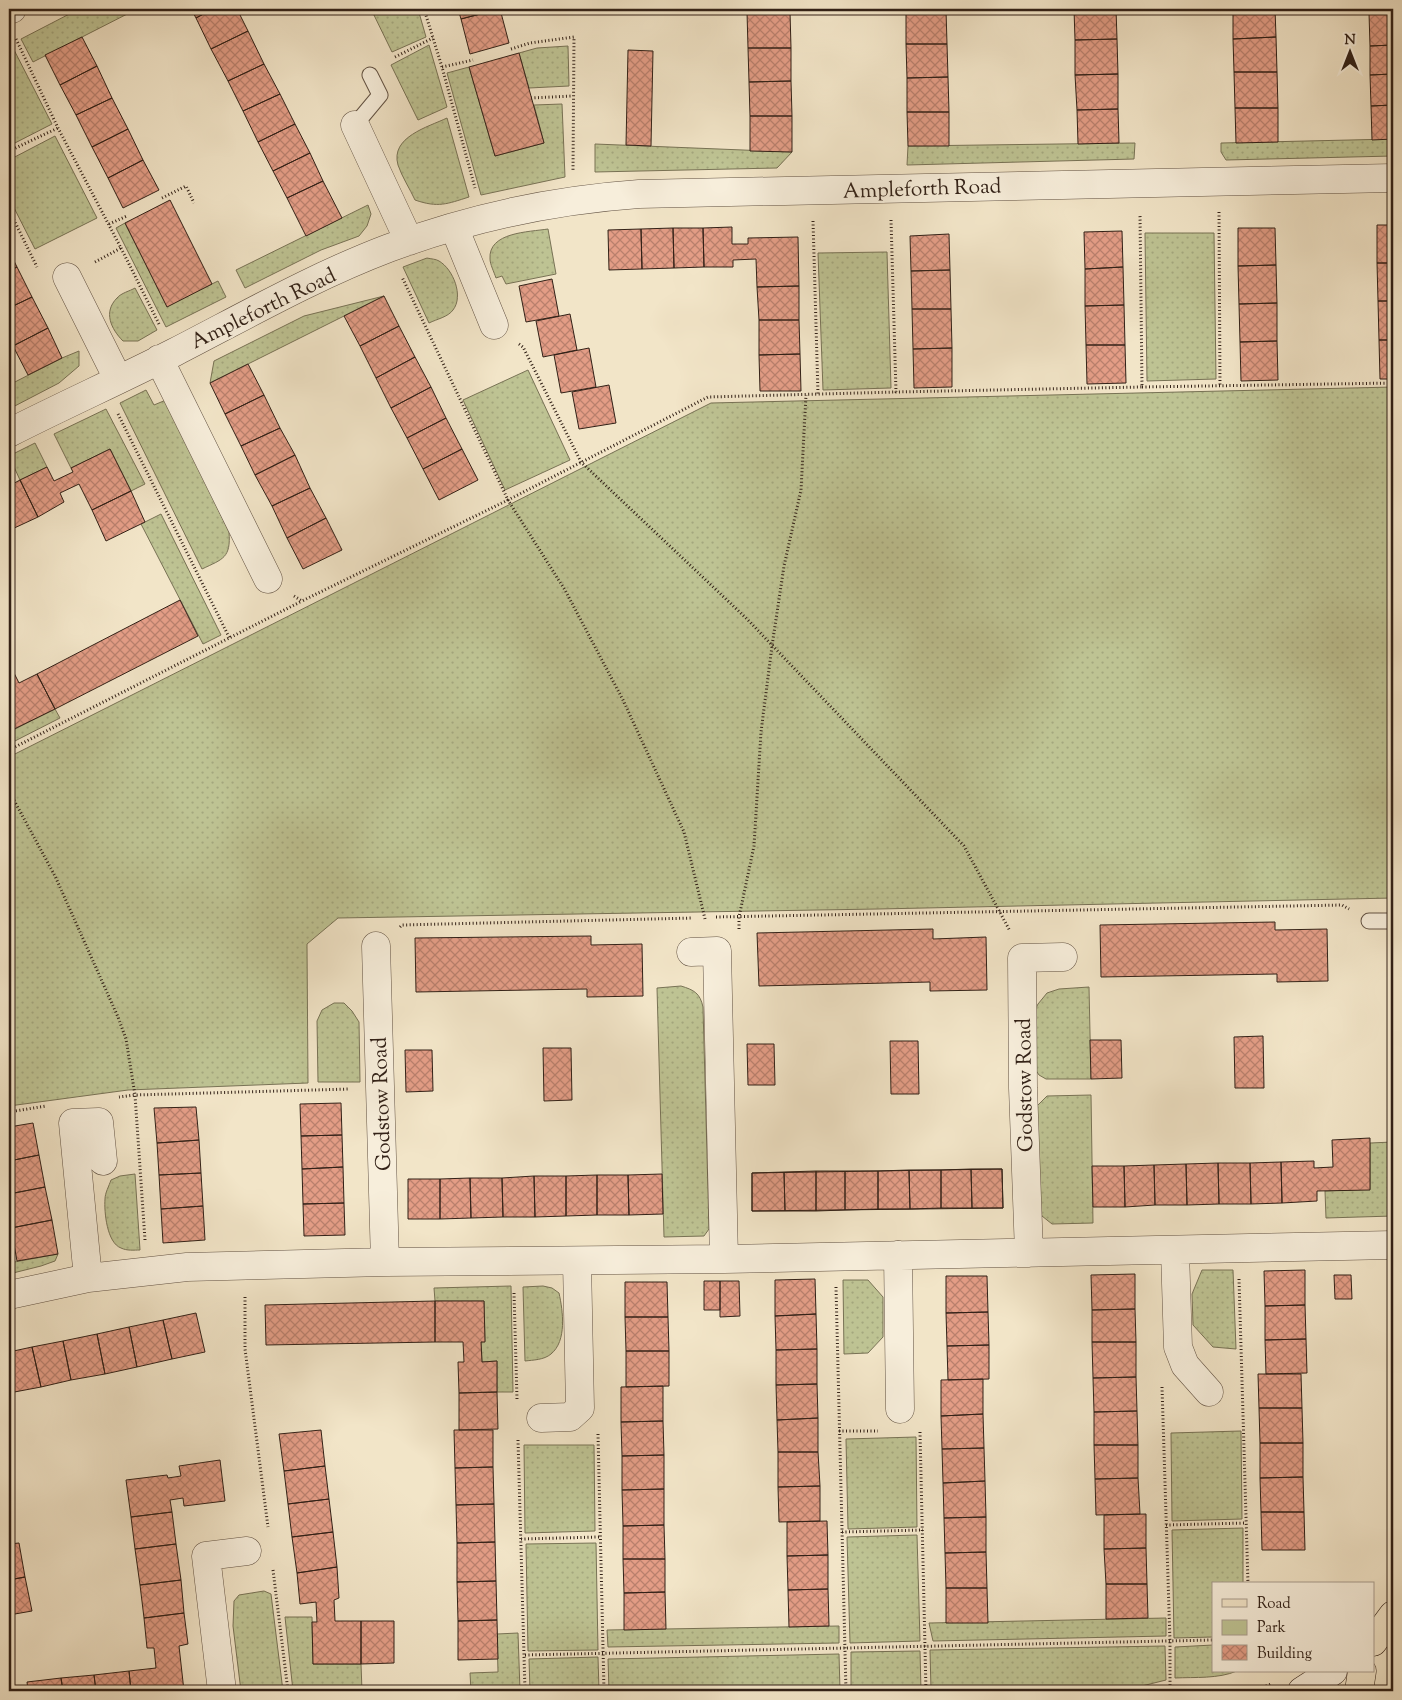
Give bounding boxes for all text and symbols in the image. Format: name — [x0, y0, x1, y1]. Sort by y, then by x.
north arrow — [1324, 28, 1374, 78]
text: N — [1344, 31, 1356, 51]
street label: Ampleforth Road — [842, 172, 1002, 208]
street label: Ampleforth Road — [186, 262, 342, 358]
street label: Godstow Road — [1010, 1017, 1042, 1152]
street label: Godstow Road — [366, 1036, 400, 1172]
legend — [1212, 1582, 1374, 1672]
text: Road — [1257, 1594, 1291, 1615]
text: Park — [1257, 1618, 1286, 1639]
text: Building — [1257, 1644, 1312, 1665]

